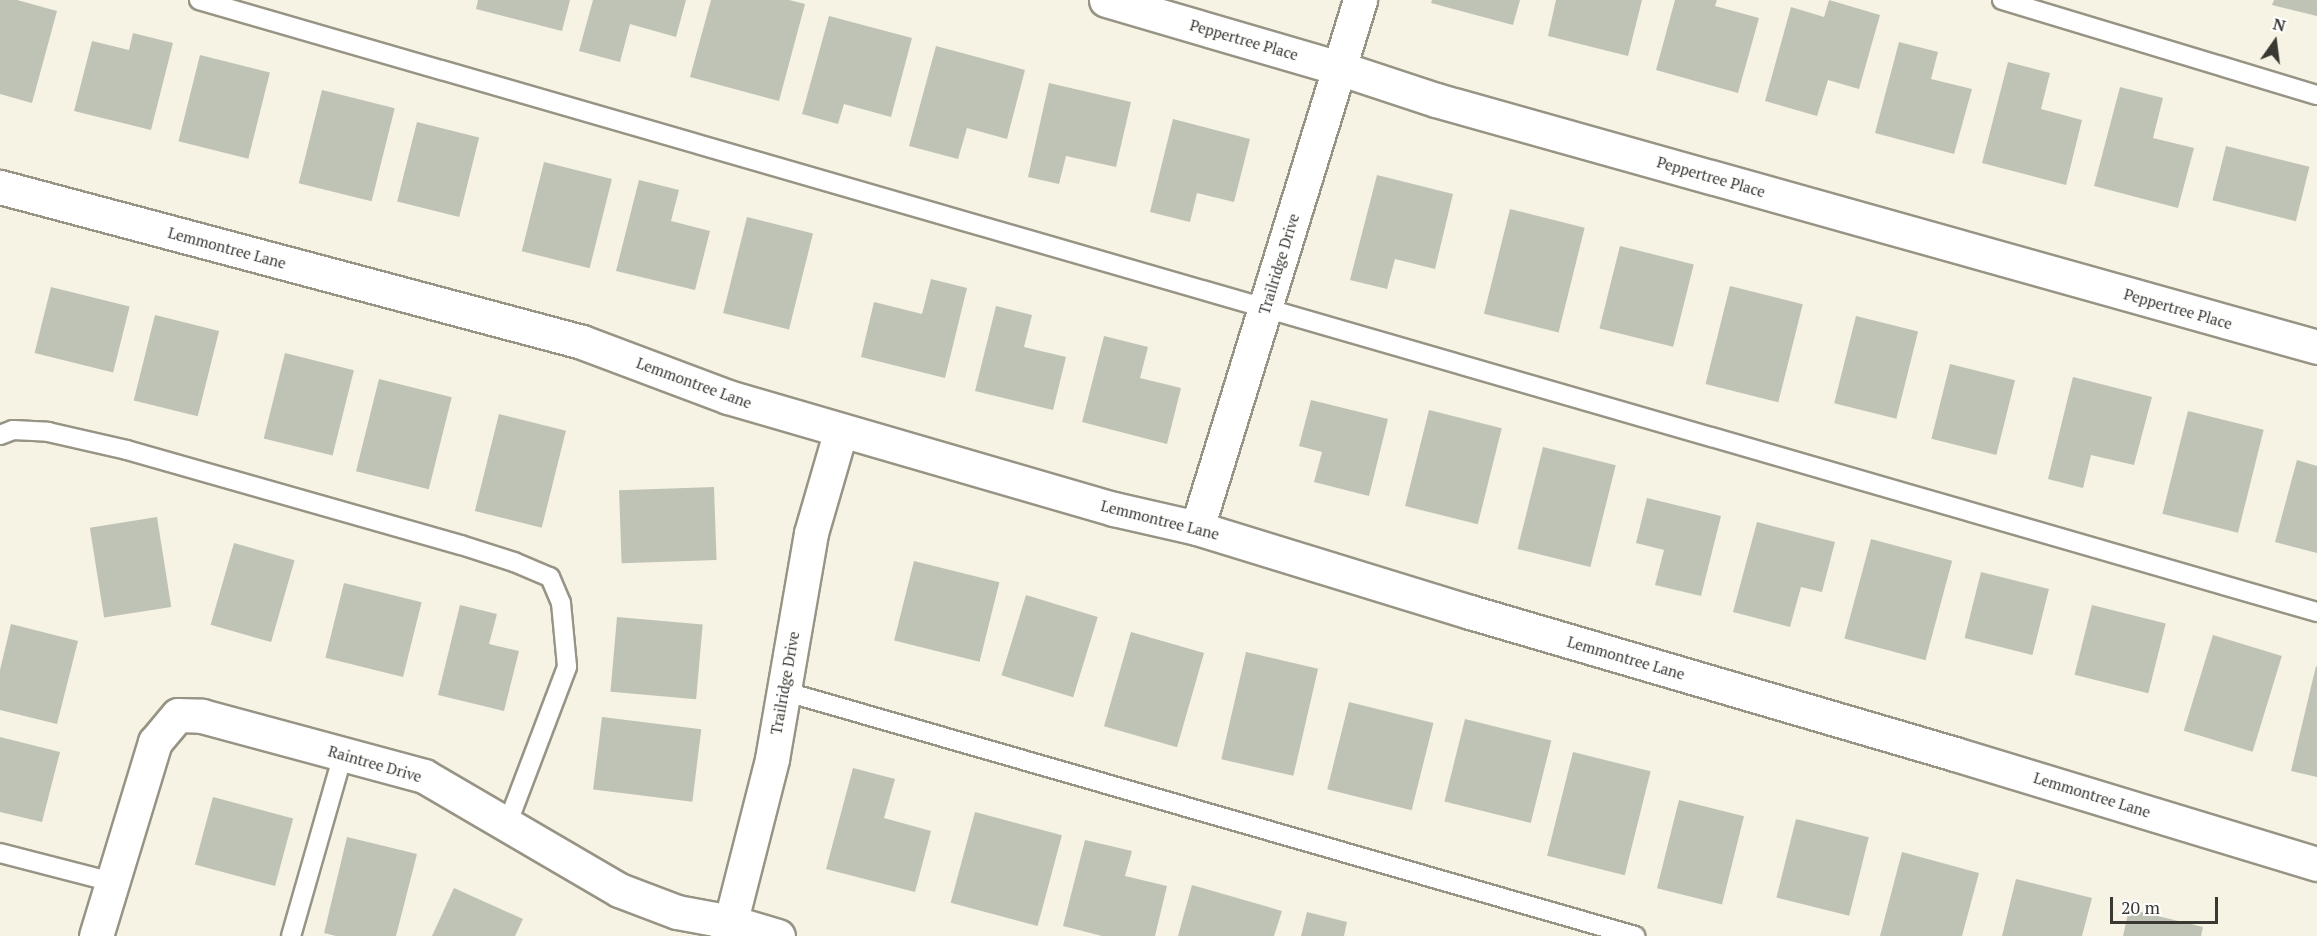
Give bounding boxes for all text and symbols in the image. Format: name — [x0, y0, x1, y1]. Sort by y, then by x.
north arrow — [2245, 12, 2305, 72]
text: N — [2271, 12, 2288, 37]
street label: Peppertree Place — [1188, 16, 1300, 64]
street label: Peppertree Place — [1655, 153, 1767, 201]
street label: Trailridge Drive — [1255, 211, 1303, 317]
street label: Lemmontree Lane — [166, 224, 288, 272]
street label: Peppertree Place — [2122, 285, 2234, 333]
street label: Lemmontree Lane — [634, 354, 754, 412]
street label: Lemmontree Lane — [1099, 497, 1221, 543]
street label: Trailridge Drive — [767, 630, 803, 736]
street label: Lemmontree Lane — [1565, 633, 1687, 683]
street label: Raintree Drive — [326, 742, 424, 786]
street label: Lemmontree Lane — [2031, 769, 2153, 821]
scale bar — [2113, 885, 2221, 923]
text: 20 m — [2121, 895, 2160, 919]

